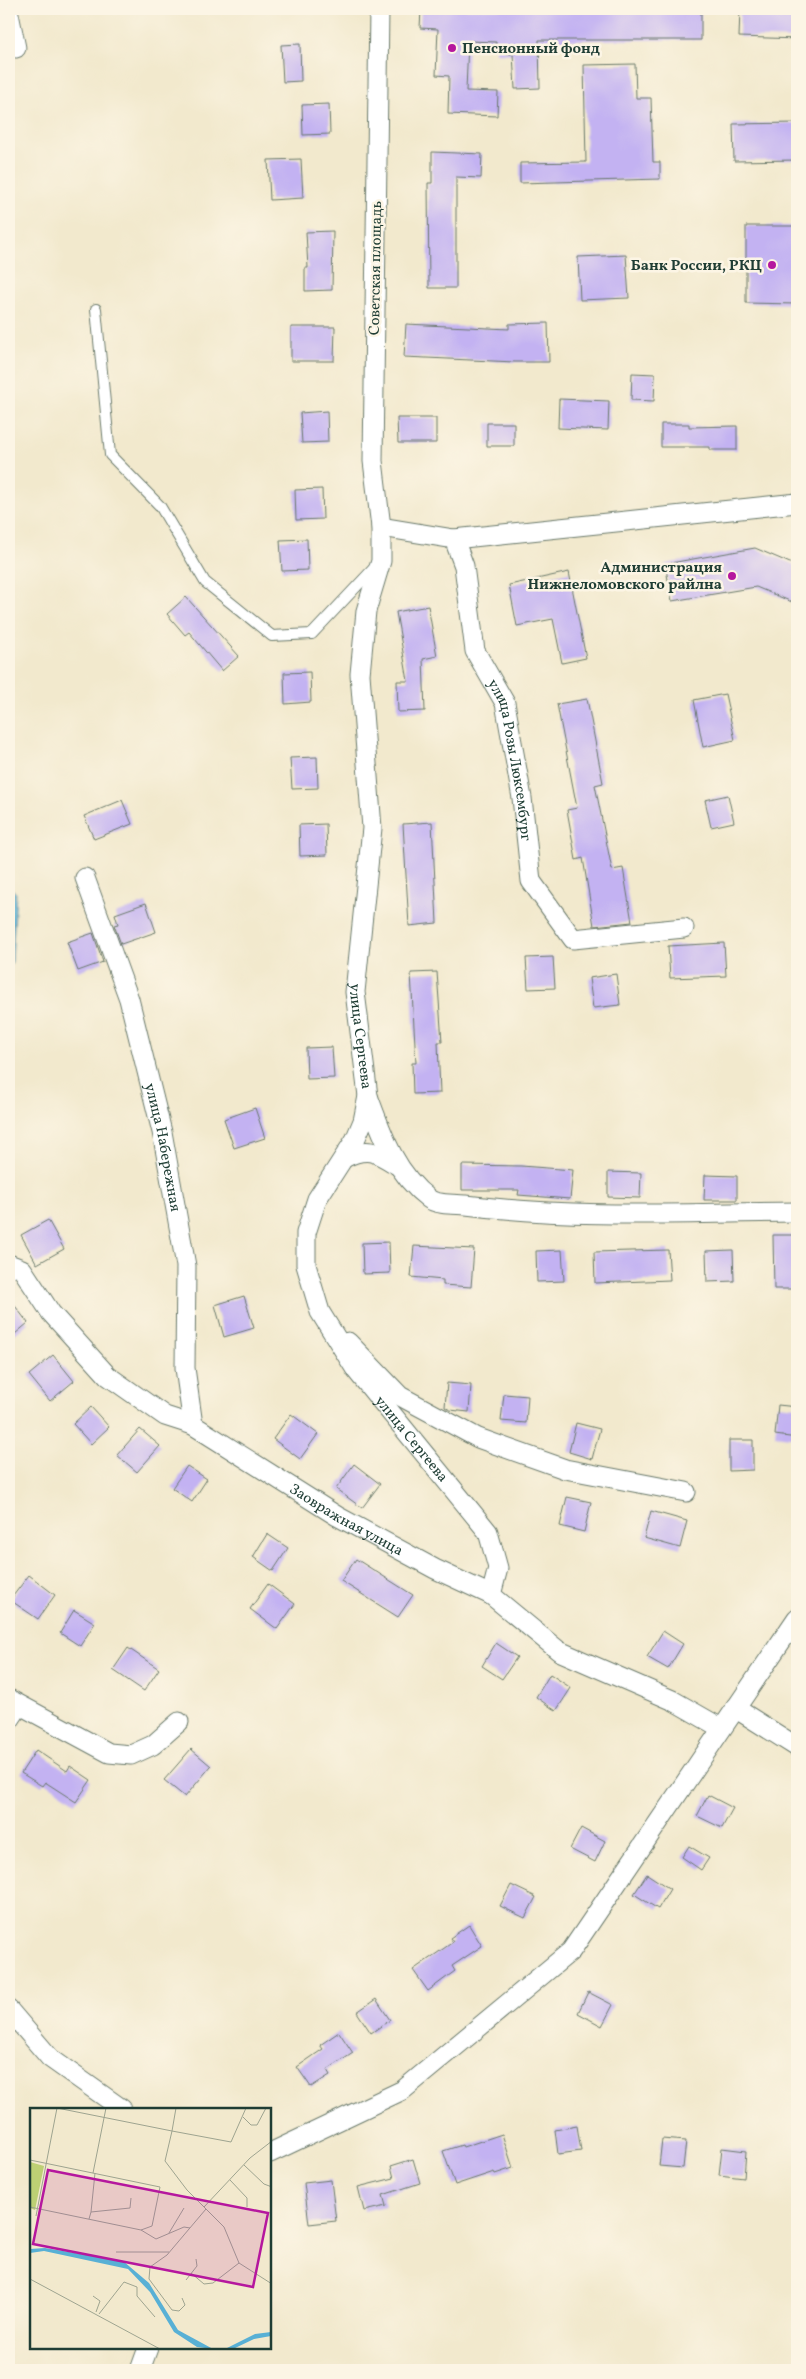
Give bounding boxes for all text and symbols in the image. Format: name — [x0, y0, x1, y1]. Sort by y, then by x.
place label: Пенсионный фонд — [462, 39, 600, 60]
marker: Пенсионный фонд — [446, 42, 458, 54]
street label: Советская площадь — [365, 201, 388, 335]
place label: Банк России, РКЦ — [631, 256, 762, 277]
marker: Банк России, РКЦ — [766, 259, 778, 271]
place label: Администрация Нижнеломовского райлна — [528, 558, 722, 596]
marker: Администрация Нижнеломовского райлна — [726, 570, 738, 582]
street label: улица Розы Люксембург — [481, 676, 536, 842]
street label: улица Сергеева — [343, 982, 376, 1090]
street label: улица Набережная — [138, 1081, 185, 1214]
street label: улица Сергеева — [369, 1392, 452, 1487]
street label: Заовражная улица — [285, 1479, 407, 1562]
inset map — [30, 2108, 271, 2349]

